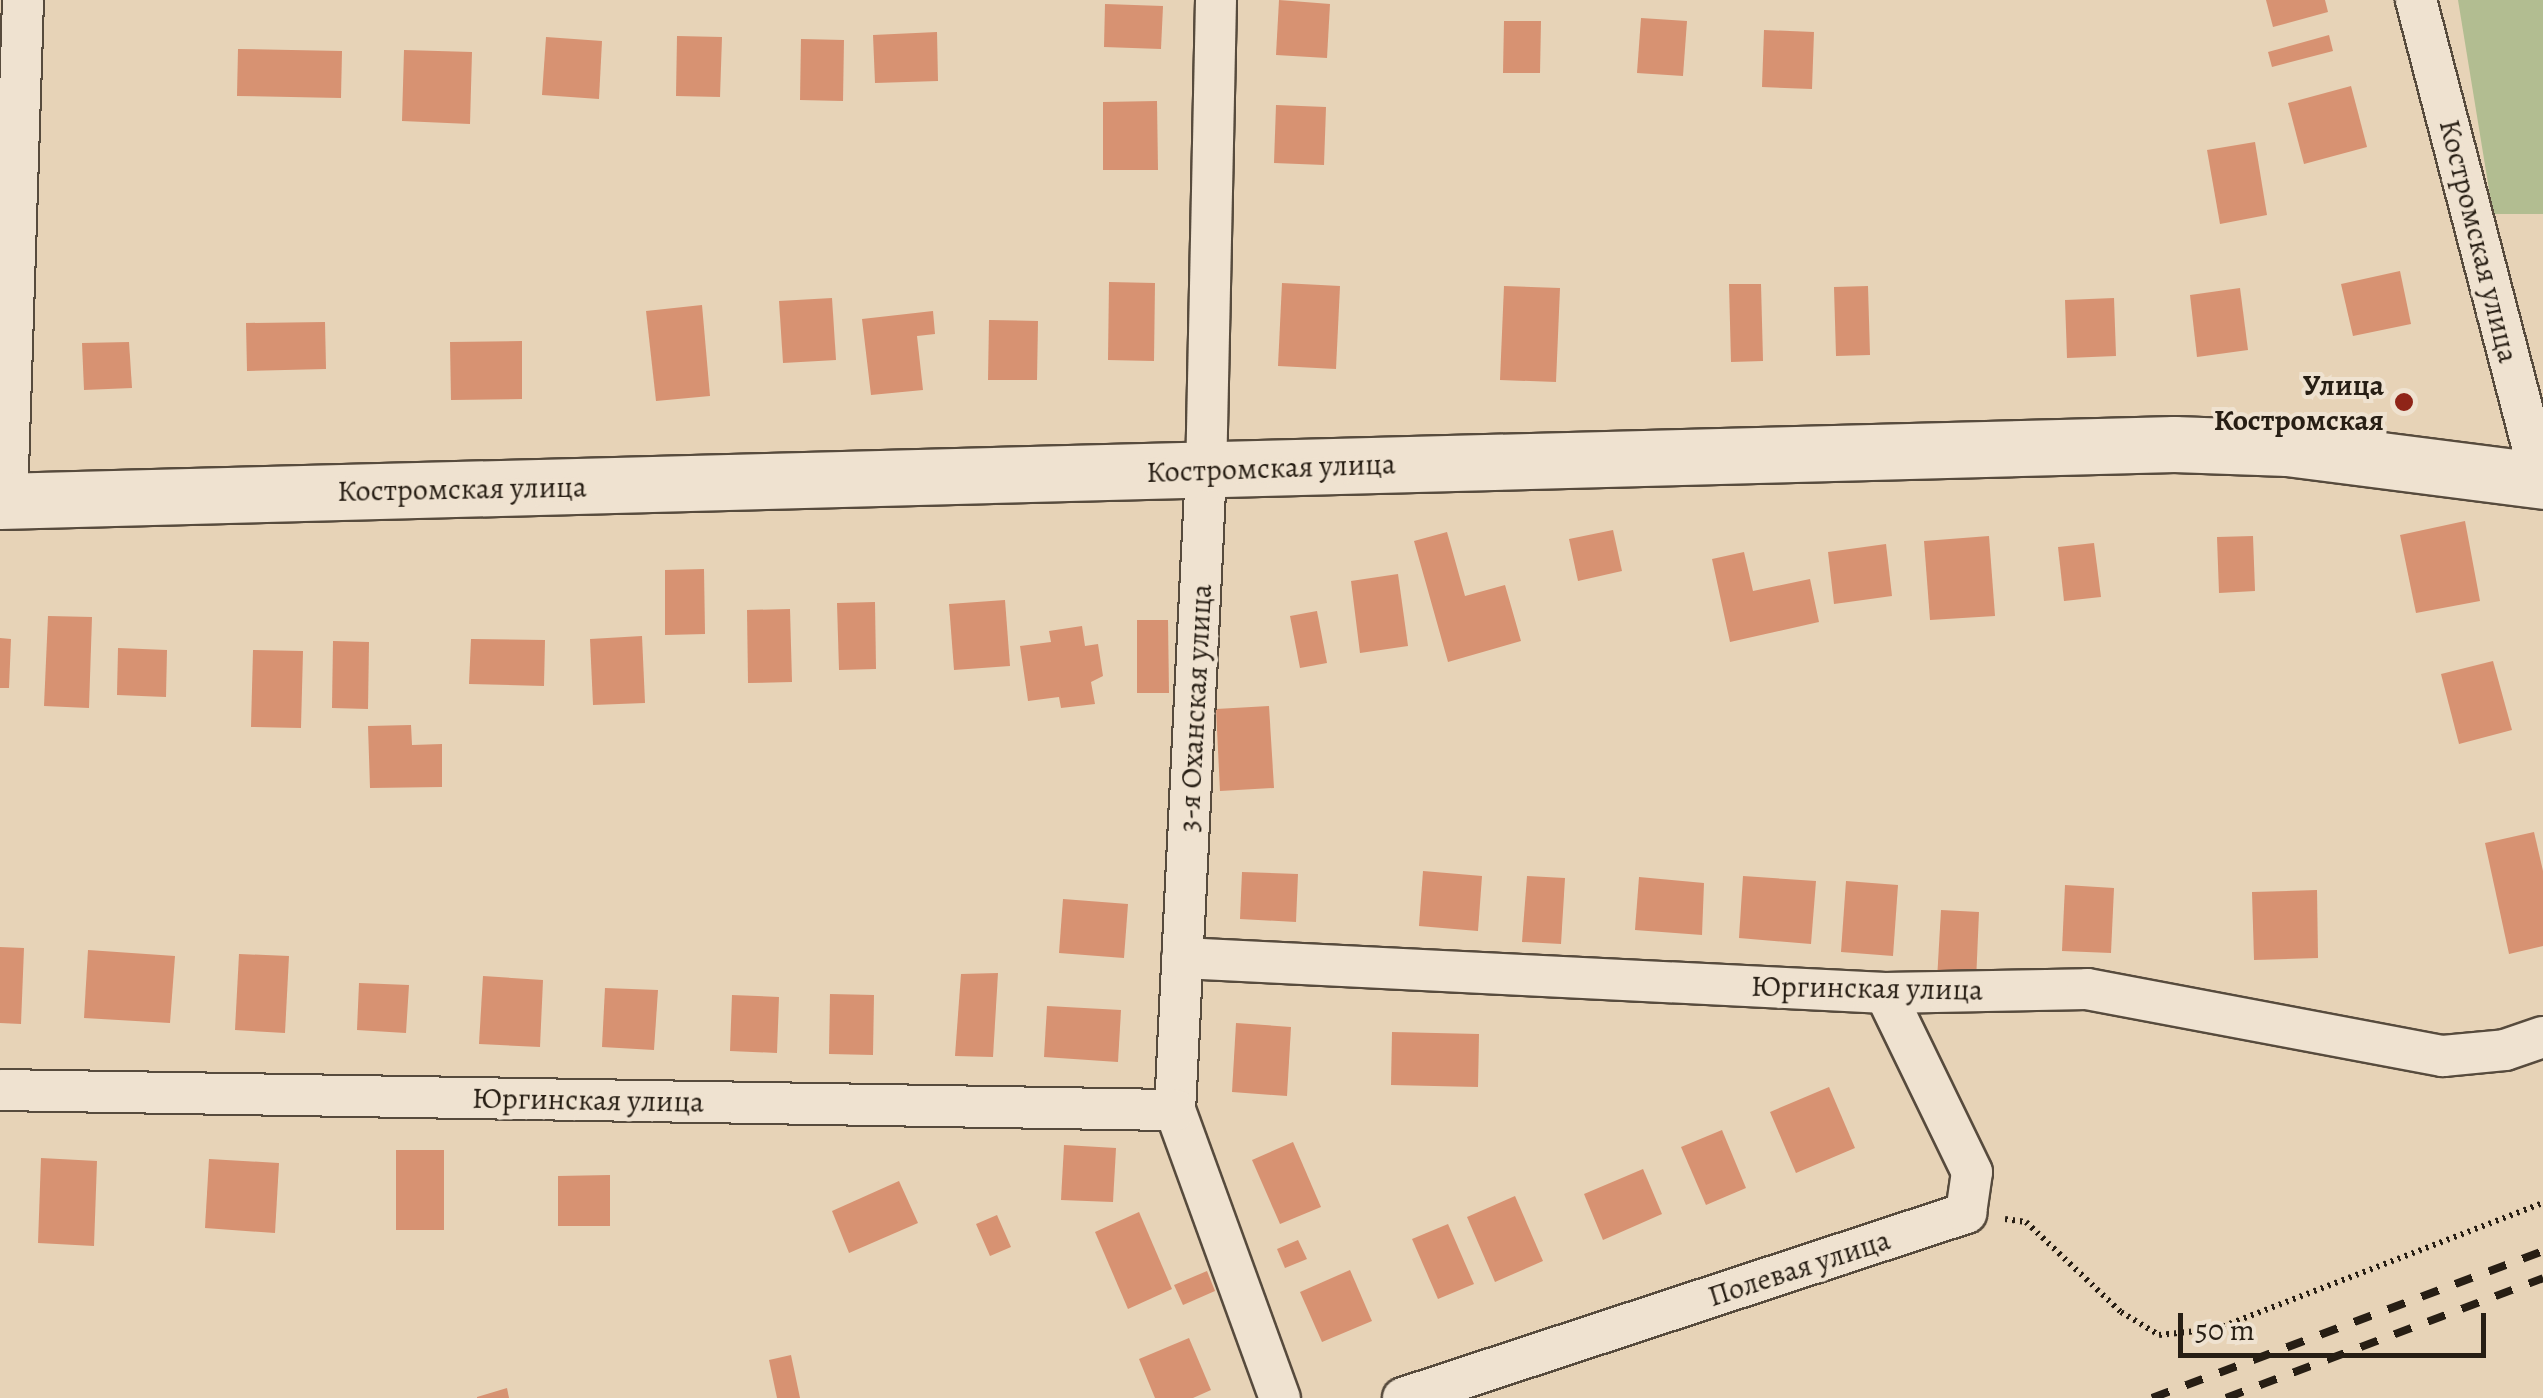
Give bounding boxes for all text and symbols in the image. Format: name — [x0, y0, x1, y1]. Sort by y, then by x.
street label: Костромская улица — [2431, 116, 2527, 366]
place label: Улица Костромская — [2214, 367, 2384, 438]
marker: Улица Костромская — [2393, 391, 2415, 413]
street label: Костромская улица — [1146, 446, 1396, 490]
street label: Костромская улица — [337, 469, 587, 509]
street label: 3-я Оханская улица — [1171, 583, 1219, 833]
street label: Юргинская улица — [1751, 968, 1983, 1008]
street label: Юргинская улица — [472, 1080, 704, 1120]
street label: Полевая улица — [1703, 1222, 1895, 1314]
scale bar — [2183, 1293, 2490, 1355]
text: 50 m — [2195, 1310, 2255, 1350]

